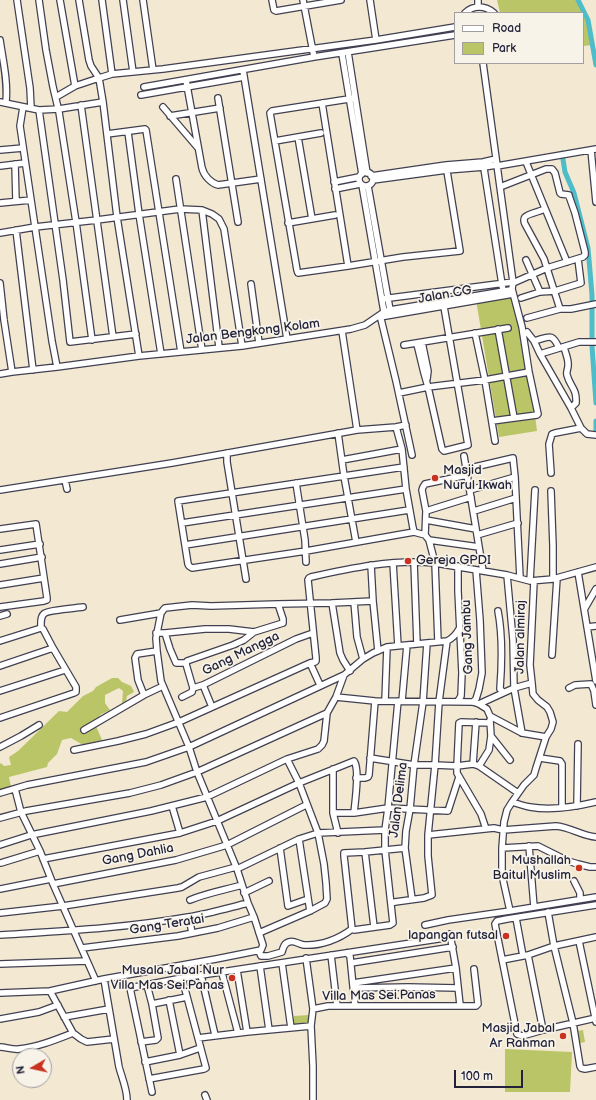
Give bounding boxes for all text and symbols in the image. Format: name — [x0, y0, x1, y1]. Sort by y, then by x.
legend — [454, 12, 584, 64]
text: Road — [492, 21, 521, 36]
text: Park — [492, 41, 516, 56]
street label: Jalan CG — [417, 283, 473, 307]
street label: Jalan Bengkong Kolam — [185, 316, 321, 348]
place label: Masjid Nurul Ikwah — [443, 463, 512, 494]
marker: Masjid Nurul Ikwah — [430, 473, 440, 483]
place label: Gereja GPDI — [416, 553, 491, 569]
marker: Gereja GPDI — [403, 556, 413, 566]
street label: Gang Jambu — [459, 599, 477, 675]
street label: Jalan almiraj — [513, 600, 529, 674]
street label: Gang Mangga — [200, 629, 282, 679]
street label: Jalan Delima — [387, 761, 411, 839]
street label: Gang Dahlia — [101, 840, 175, 870]
place label: Mushallah Baitul Muslim — [493, 853, 571, 884]
marker: Mushallah Baitul Muslim — [574, 863, 584, 873]
street label: Gang Teratai — [129, 911, 205, 939]
place label: lapangan futsal — [408, 928, 498, 944]
marker: lapangan futsal — [501, 931, 511, 941]
place label: Musala Jabal Nur Villa Mas Sei.Panas — [111, 963, 224, 994]
marker: Musala Jabal Nur Villa Mas Sei.Panas — [227, 973, 237, 983]
street label: Villa Mas Sei.Panas — [322, 987, 436, 1005]
place label: Masjid Jabal Ar Rahman — [481, 1021, 555, 1052]
marker: Masjid Jabal Ar Rahman — [558, 1031, 568, 1041]
north arrow — [12, 1048, 52, 1088]
scale bar — [456, 1062, 525, 1088]
text: N — [14, 1065, 28, 1075]
text: 100 m — [461, 1069, 493, 1084]

